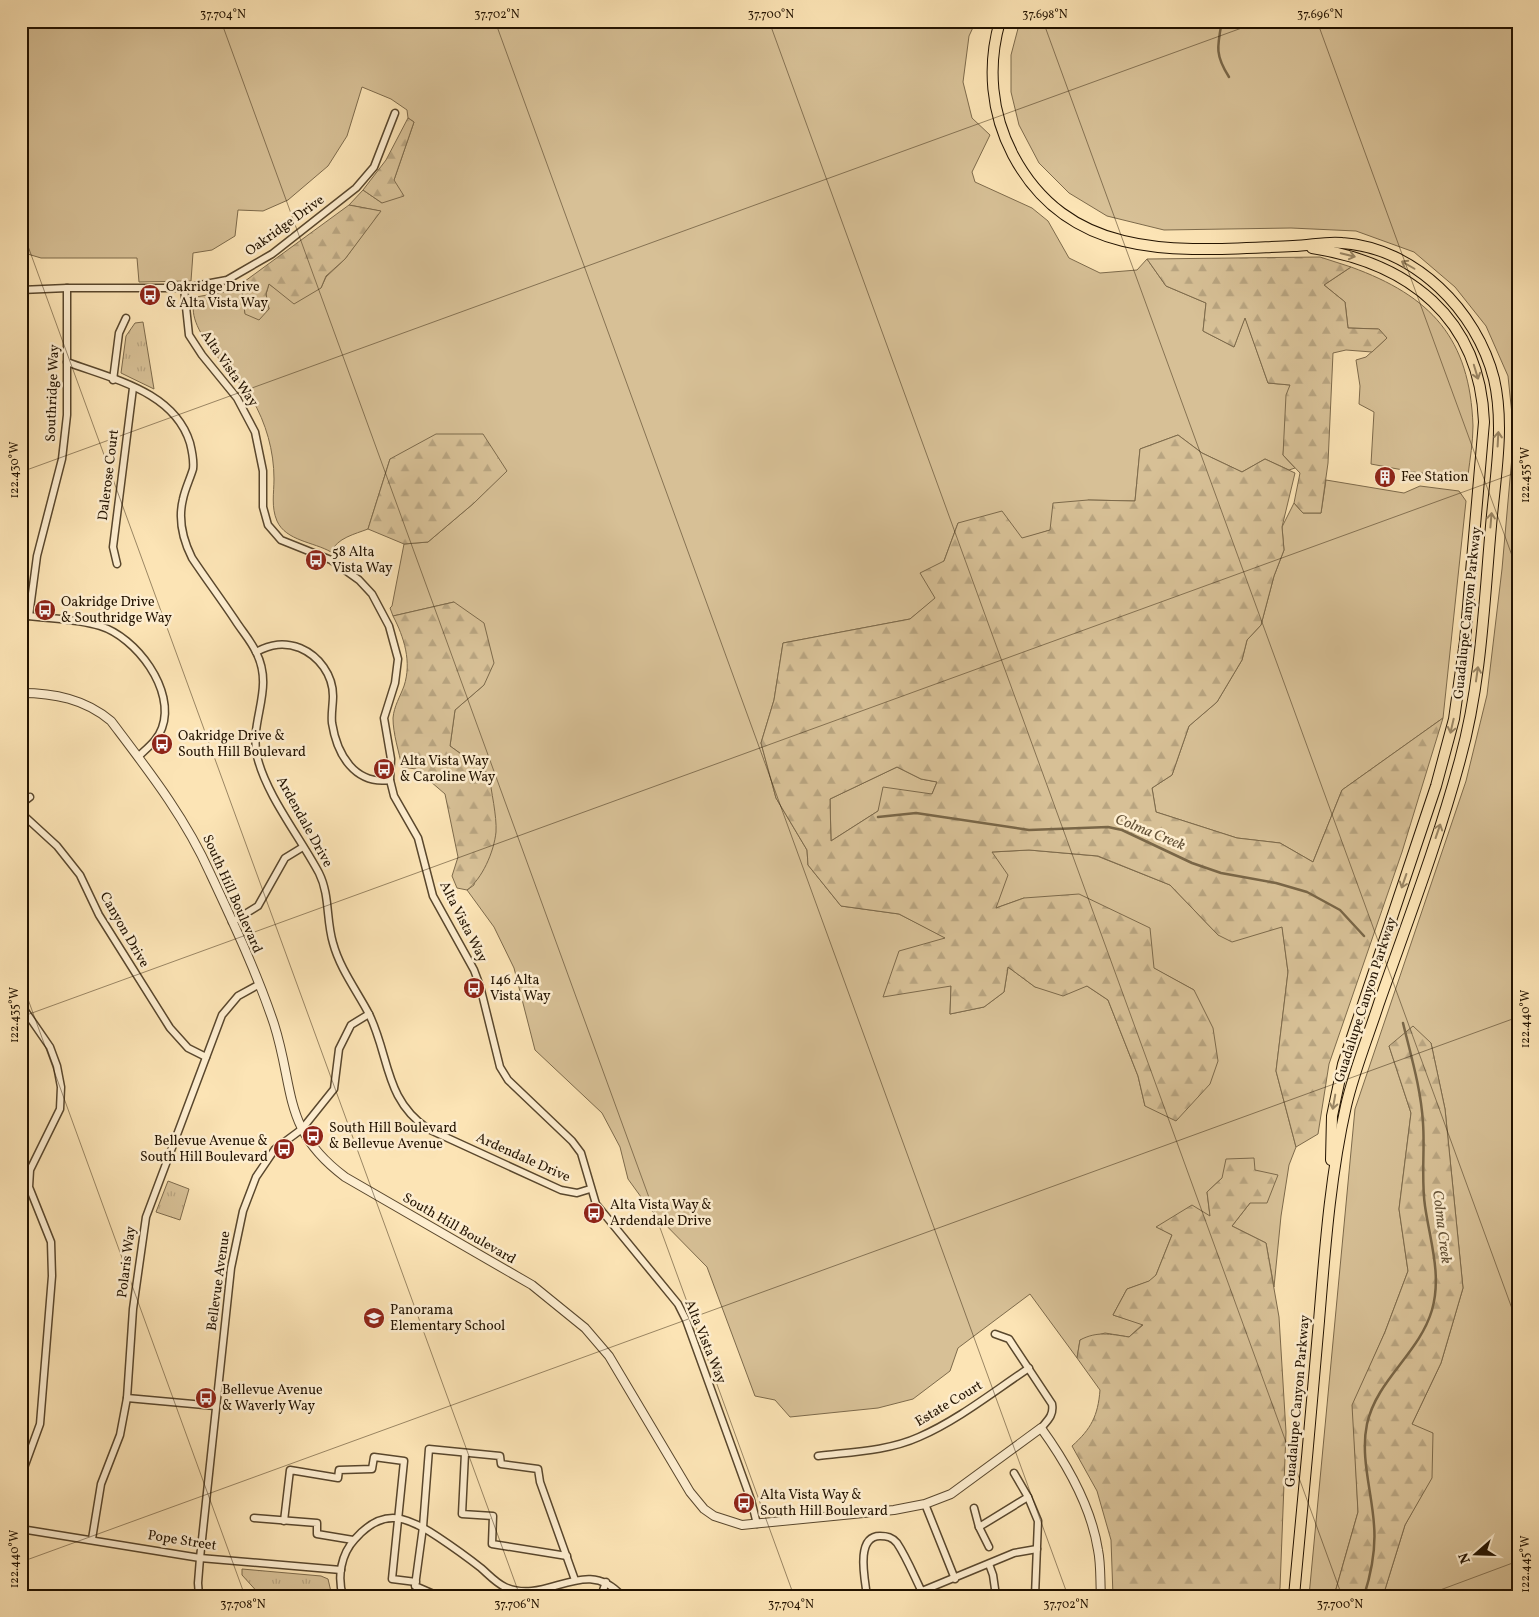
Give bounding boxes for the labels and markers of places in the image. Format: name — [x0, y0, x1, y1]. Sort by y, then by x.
place label: Oakridge Drive & Alta Vista Way — [166, 278, 268, 313]
bus stop icon: Oakridge Drive & Alta Vista Way — [138, 283, 162, 307]
building icon: Fee Station — [1373, 465, 1397, 489]
place label: Fee Station — [1401, 468, 1469, 487]
place label: 58 Alta Vista Way — [332, 543, 393, 578]
bus stop icon: 58 Alta Vista Way — [304, 548, 328, 572]
place label: Oakridge Drive & Southridge Way — [61, 593, 172, 628]
bus stop icon: Oakridge Drive & Southridge Way — [33, 598, 57, 622]
place label: Oakridge Drive & South Hill Boulevard — [178, 727, 306, 762]
bus stop icon: Oakridge Drive & South Hill Boulevard — [150, 732, 174, 756]
place label: Alta Vista Way & Caroline Way — [400, 752, 496, 787]
bus stop icon: Alta Vista Way & Caroline Way — [372, 757, 396, 781]
place label: 146 Alta Vista Way — [490, 971, 551, 1006]
bus stop icon: 146 Alta Vista Way — [462, 976, 486, 1000]
place label: South Hill Boulevard & Bellevue Avenue — [329, 1119, 457, 1154]
bus stop icon: South Hill Boulevard & Bellevue Avenue — [301, 1124, 325, 1148]
place label: Bellevue Avenue & South Hill Boulevard — [140, 1132, 268, 1167]
bus stop icon: Bellevue Avenue & South Hill Boulevard — [272, 1137, 296, 1161]
place label: Alta Vista Way & Ardendale Drive — [610, 1196, 712, 1231]
bus stop icon: Alta Vista Way & Ardendale Drive — [582, 1201, 606, 1225]
place label: Panorama Elementary School — [390, 1301, 505, 1336]
school or university icon: Panorama Elementary School — [362, 1306, 386, 1330]
place label: Bellevue Avenue & Waverly Way — [222, 1381, 323, 1416]
bus stop icon: Bellevue Avenue & Waverly Way — [194, 1386, 218, 1410]
place label: Alta Vista Way & South Hill Boulevard — [760, 1486, 888, 1521]
bus stop icon: Alta Vista Way & South Hill Boulevard — [732, 1491, 756, 1515]

